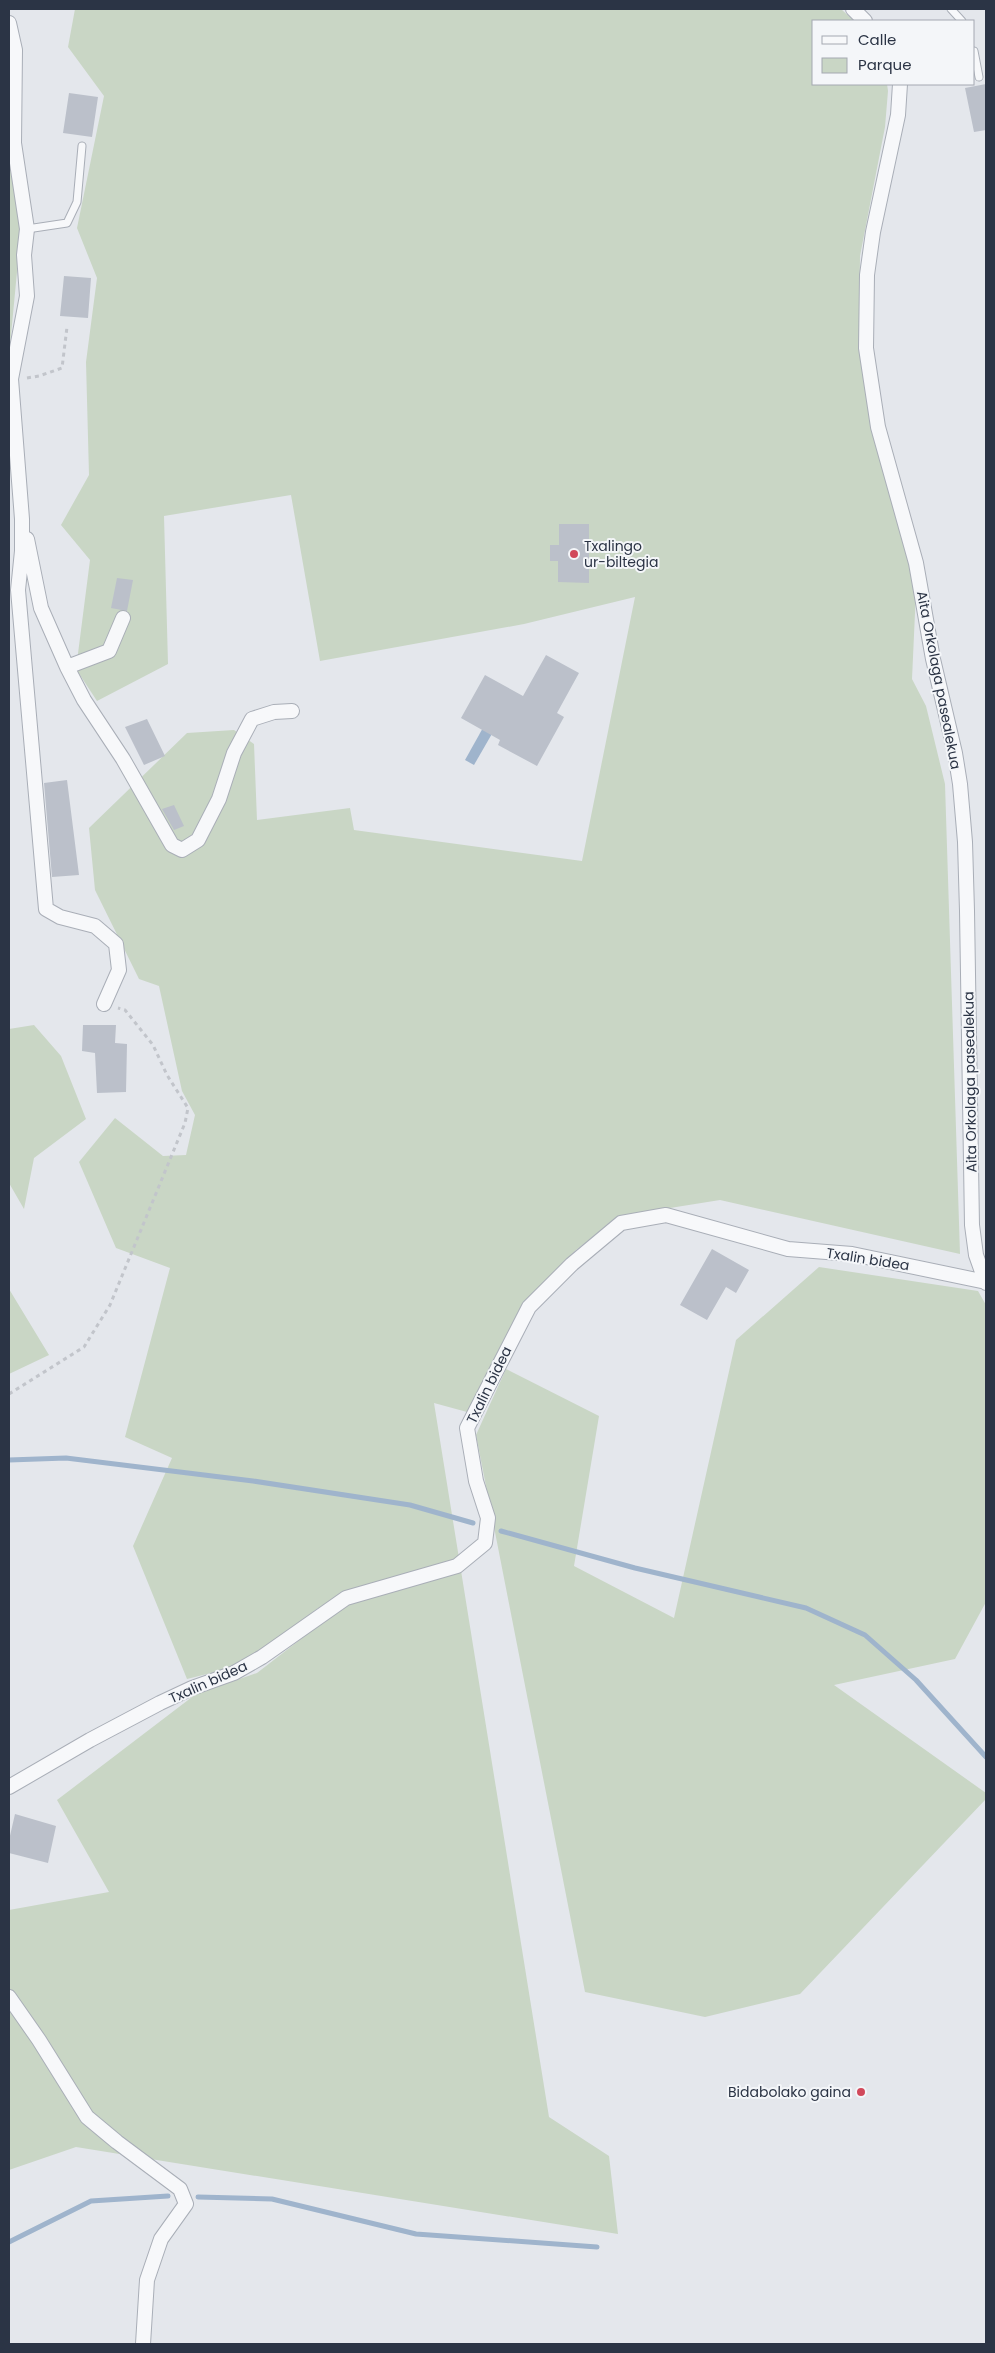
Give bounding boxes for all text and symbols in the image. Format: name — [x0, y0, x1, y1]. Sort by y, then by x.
legend — [812, 20, 975, 85]
text: Calle — [858, 29, 896, 50]
text: Parque — [858, 54, 911, 75]
place label: Txalingo ur-biltegia — [584, 536, 658, 572]
marker: Txalingo ur-biltegia — [568, 548, 580, 560]
street label: Aita Orkolaga pasealekua — [912, 589, 966, 771]
street label: Aita Orkolaga pasealekua — [958, 991, 982, 1173]
street label: Txalin bidea — [825, 1243, 911, 1275]
street label: Txalin bidea — [462, 1343, 516, 1427]
street label: Txalin bidea — [166, 1656, 250, 1708]
place label: Bidabolako gaina — [728, 2082, 851, 2102]
marker: Bidabolako gaina — [855, 2086, 867, 2098]

